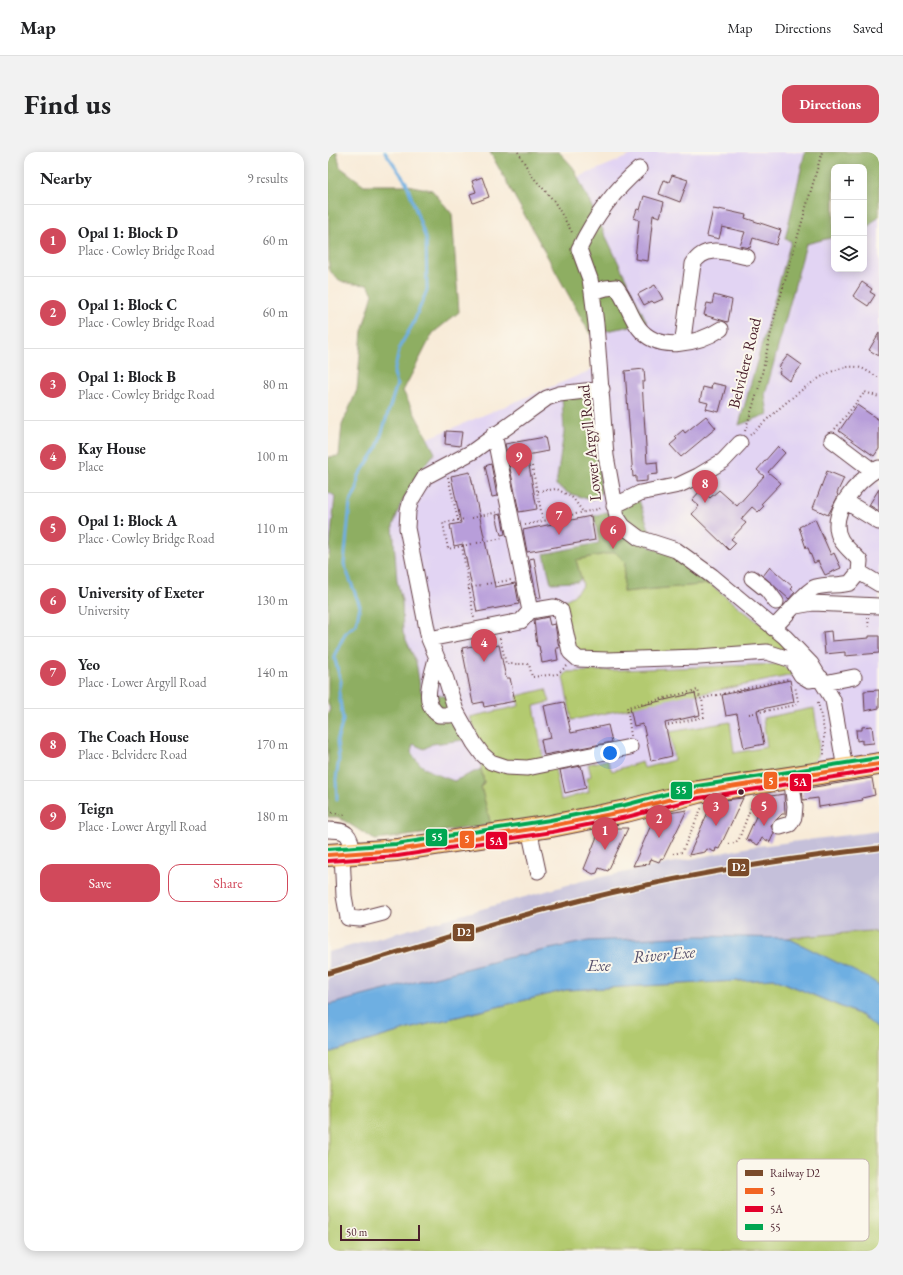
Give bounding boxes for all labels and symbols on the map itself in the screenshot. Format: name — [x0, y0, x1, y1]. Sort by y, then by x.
street label: Belvidere Road — [723, 315, 766, 411]
street label: Lower Argyll Road — [573, 383, 606, 502]
pin: 9 — [506, 443, 532, 476]
pin: 8 — [692, 470, 718, 503]
pin: 7 — [546, 502, 572, 535]
pin: 6 — [600, 516, 626, 549]
pin: 4 — [471, 629, 497, 662]
your location — [600, 743, 620, 763]
line badge: 5 — [763, 771, 778, 790]
line badge: 5A — [789, 773, 812, 792]
text: 5 — [768, 774, 774, 788]
text: 5A — [793, 775, 807, 789]
line badge: 55 — [670, 781, 693, 800]
text: 55 — [675, 783, 687, 797]
unlabelled marker — [736, 787, 746, 797]
pin: 3 — [703, 793, 729, 826]
pin: 5 — [751, 793, 777, 826]
pin: 2 — [646, 805, 672, 838]
pin: 1 — [592, 817, 618, 850]
line badge: 55 — [425, 828, 448, 847]
text: 55 — [431, 830, 443, 844]
line badge: 5 — [459, 830, 475, 849]
line badge: 5A — [485, 831, 508, 850]
text: 5 — [464, 832, 470, 846]
text: 5A — [489, 834, 503, 848]
line badge: D2 — [727, 858, 750, 877]
text: D2 — [732, 860, 746, 874]
line badge: D2 — [452, 923, 475, 942]
text: D2 — [457, 925, 471, 939]
water label: River Exe — [632, 940, 696, 968]
water label: Exe — [586, 954, 611, 976]
legend — [737, 1159, 869, 1241]
text: Railway D2 — [770, 1166, 821, 1180]
text: 5 — [770, 1184, 775, 1198]
text: 5A — [770, 1202, 783, 1216]
text: 55 — [770, 1220, 781, 1234]
scale bar — [340, 1223, 420, 1242]

